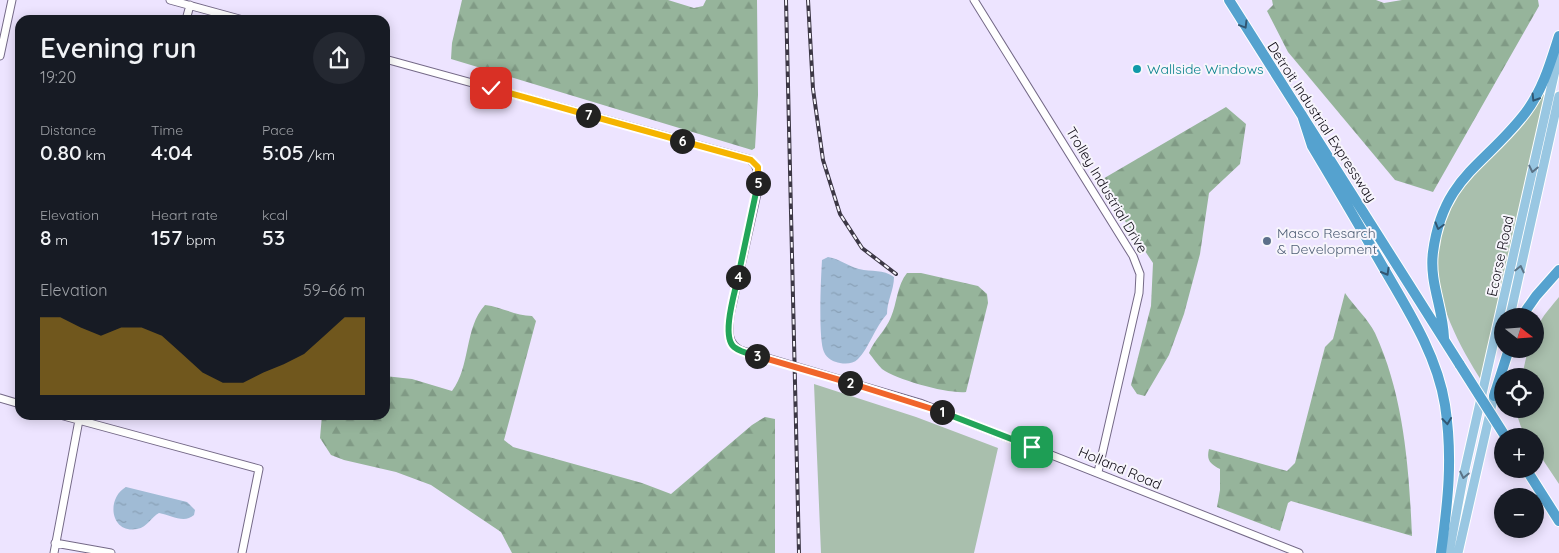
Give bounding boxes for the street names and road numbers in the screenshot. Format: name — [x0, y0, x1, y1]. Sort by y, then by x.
street label: Detroit Industrial Expressway — [1263, 38, 1381, 206]
street label: Trolley Industrial Drive — [1062, 124, 1152, 257]
street label: Ecorse Road — [1483, 214, 1517, 298]
street label: Holland Road — [1076, 442, 1164, 494]

